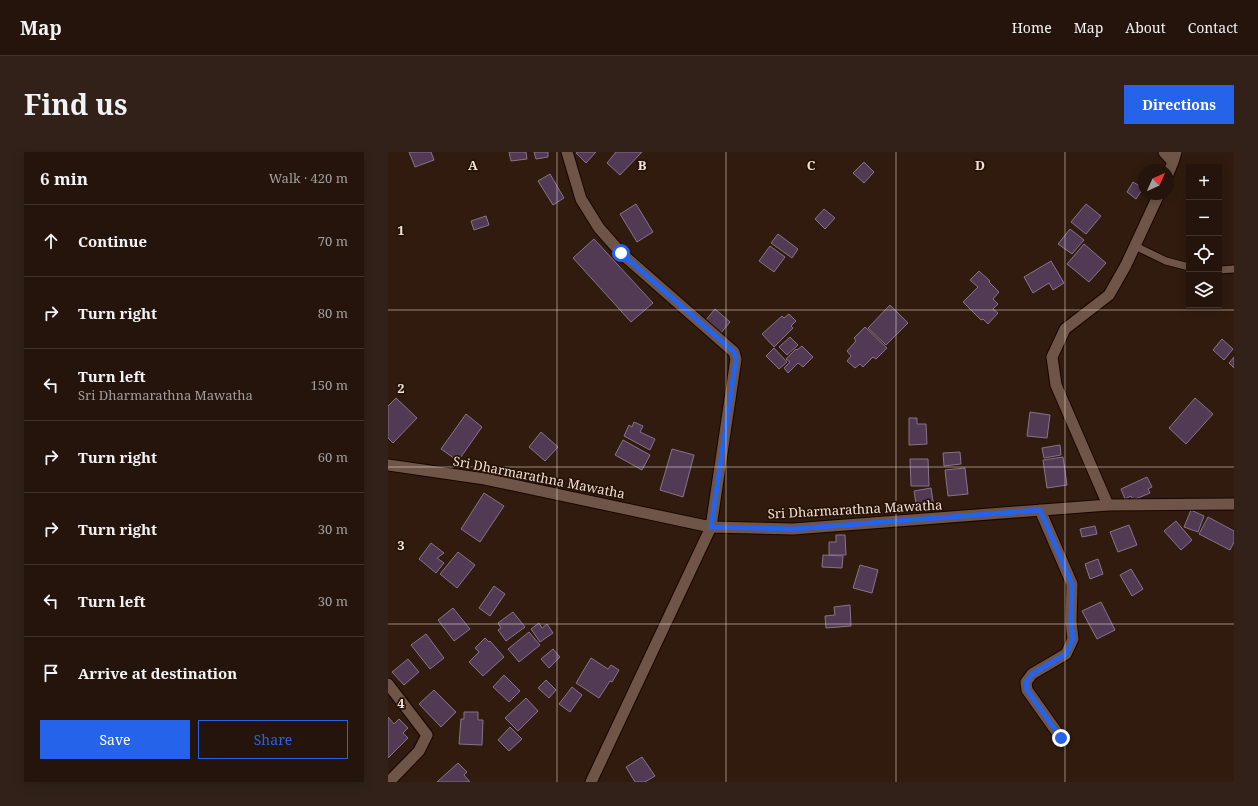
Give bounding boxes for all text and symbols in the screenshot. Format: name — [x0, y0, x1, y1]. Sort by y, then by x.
text: Map — [20, 15, 62, 41]
text: Home — [1012, 18, 1052, 37]
text: Map — [1074, 18, 1103, 37]
text: About — [1125, 18, 1166, 37]
text: Contact — [1188, 18, 1238, 37]
text: Find us — [24, 85, 128, 123]
button: Directions — [1124, 85, 1234, 124]
text: A — [468, 156, 478, 174]
text: B — [638, 156, 647, 174]
text: C — [807, 156, 816, 174]
text: D — [975, 156, 985, 174]
north arrow — [1138, 164, 1174, 200]
map controls — [1186, 164, 1222, 308]
button: + — [1186, 164, 1222, 200]
text: 6 min — [40, 167, 88, 190]
text: Walk · 420 m — [269, 169, 348, 187]
button: − — [1186, 200, 1222, 236]
text: 1 — [397, 221, 405, 239]
icon: ahead — [40, 230, 62, 252]
text: Continue — [78, 231, 147, 251]
text: 70 m — [318, 232, 348, 250]
button: locate — [1186, 236, 1222, 272]
route start — [612, 244, 630, 262]
button: layers — [1186, 272, 1222, 308]
icon: right — [40, 302, 62, 324]
text: Turn right — [78, 303, 157, 323]
text: 80 m — [318, 304, 348, 322]
text: Turn left — [78, 366, 146, 386]
icon: left — [40, 374, 62, 396]
text: 150 m — [311, 376, 348, 394]
text: 2 — [397, 379, 405, 397]
text: Sri Dharmarathna Mawatha — [78, 386, 253, 404]
icon: right — [40, 446, 62, 468]
text: Turn right — [78, 447, 157, 467]
text: 60 m — [318, 448, 348, 466]
street label: Sri Dharmarathna Mawatha — [451, 451, 627, 503]
street label: Sri Dharmarathna Mawatha — [767, 495, 943, 523]
icon: right — [40, 518, 62, 540]
text: Turn right — [78, 519, 157, 539]
text: 30 m — [318, 520, 348, 538]
text: 3 — [397, 536, 405, 554]
icon: left — [40, 590, 62, 612]
text: Turn left — [78, 591, 146, 611]
text: 30 m — [318, 592, 348, 610]
icon: arrive — [40, 662, 62, 684]
text: Arrive at destination — [78, 663, 237, 683]
text: 4 — [397, 694, 405, 712]
button: Save — [40, 720, 190, 759]
button: Share — [198, 720, 348, 759]
route end — [1052, 729, 1070, 747]

